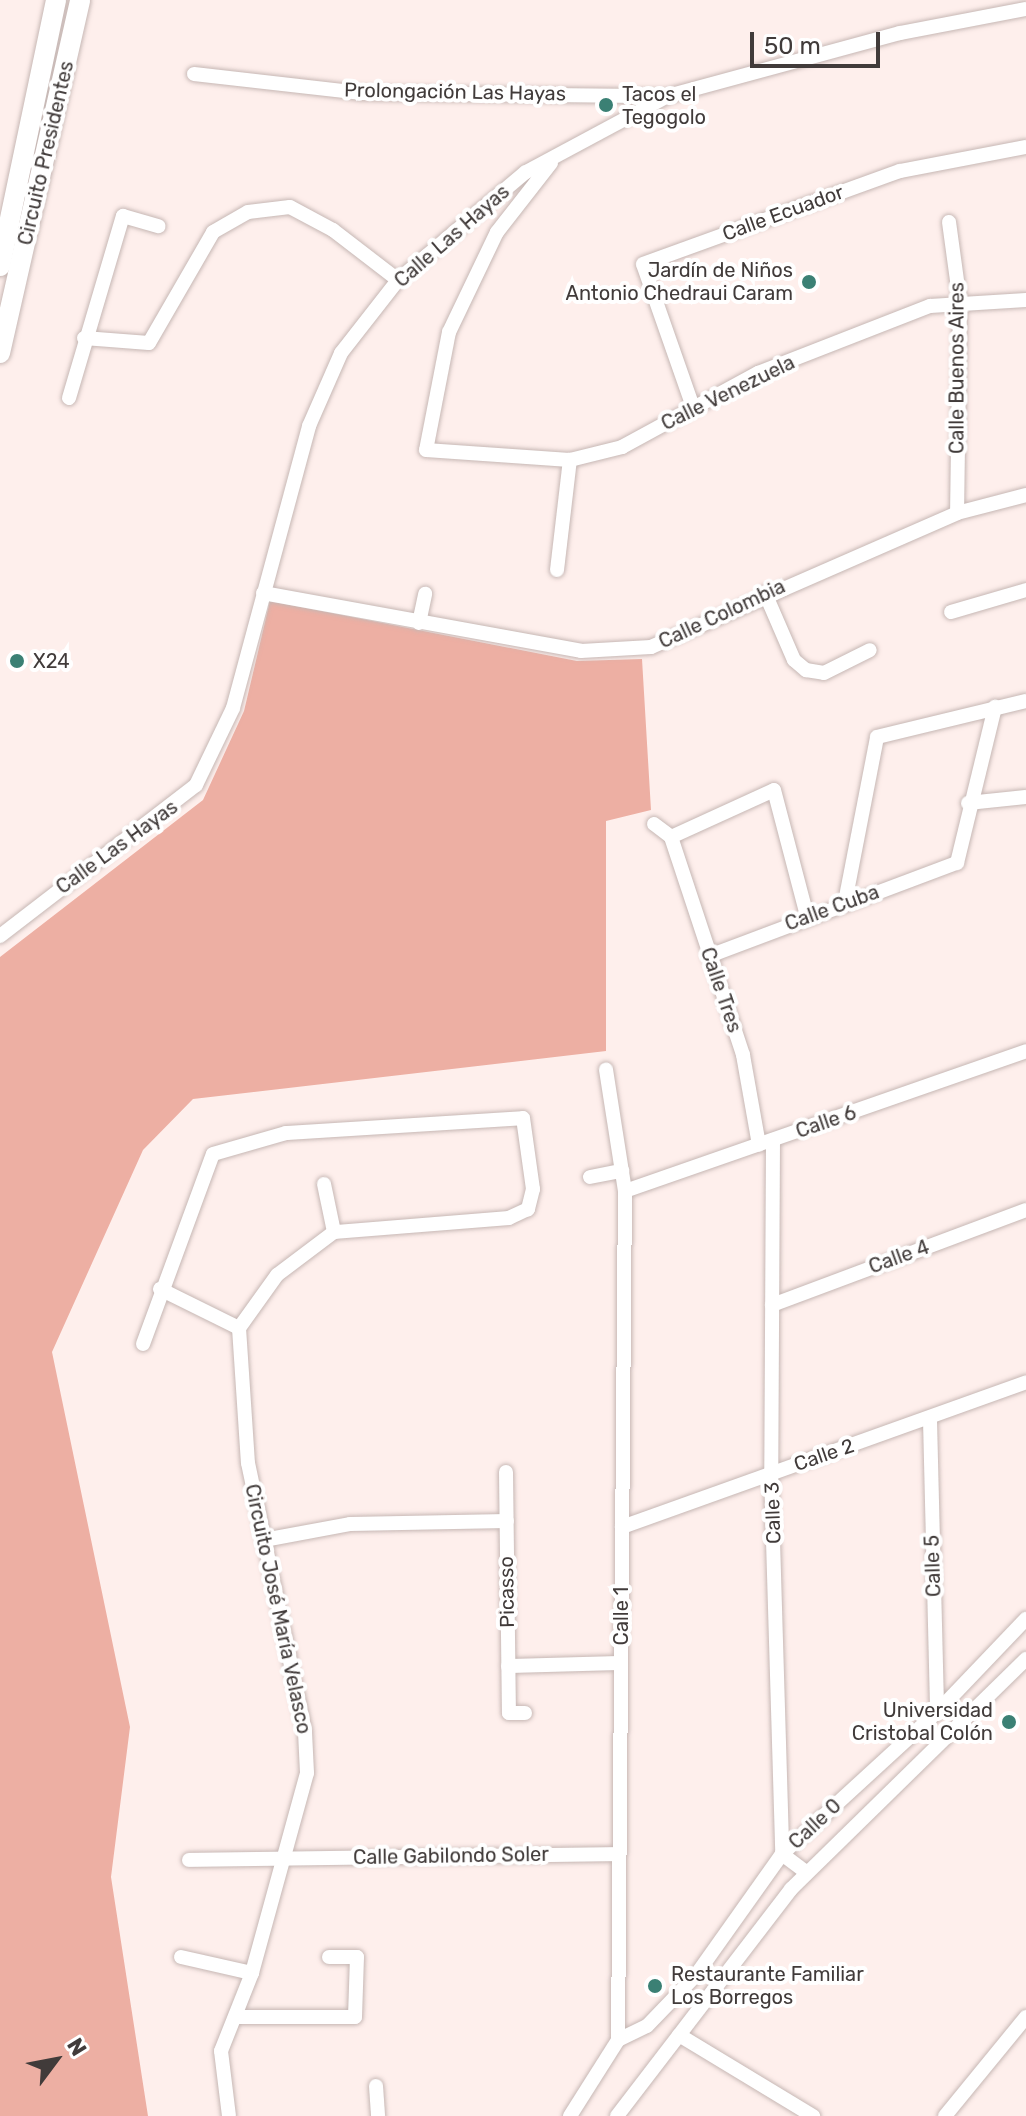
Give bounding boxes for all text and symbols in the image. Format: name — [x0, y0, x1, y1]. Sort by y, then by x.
scale bar — [754, 16, 884, 66]
text: 50 m — [764, 32, 821, 60]
street label: Circuito Presidentes — [13, 58, 79, 248]
street label: Prolongación Las Hayas — [344, 78, 566, 106]
place label: Tacos el Tegogolo — [622, 82, 706, 129]
marker: Tacos el Tegogolo — [597, 96, 615, 114]
street label: Calle Las Hayas — [390, 180, 514, 292]
street label: Calle Ecuador — [719, 180, 847, 246]
place label: Jardín de Niños Antonio Chedraui Caram — [566, 258, 793, 305]
marker: Jardín de Niños Antonio Chedraui Caram — [800, 273, 818, 291]
street label: Calle Buenos Aires — [945, 282, 969, 454]
street label: Calle Venezuela — [657, 350, 799, 436]
street label: Calle Colombia — [655, 574, 789, 654]
place label: X24 — [33, 649, 70, 673]
marker: X24 — [8, 652, 26, 670]
street label: Calle Las Hayas — [51, 795, 183, 899]
street label: Calle Cuba — [782, 880, 882, 936]
street label: Calle Tres — [695, 944, 747, 1036]
street label: Calle 6 — [793, 1101, 859, 1143]
street label: Calle 4 — [865, 1235, 933, 1279]
street label: Calle 2 — [791, 1434, 857, 1476]
street label: Circuito José María Velasco — [240, 1482, 316, 1736]
street label: Calle 3 — [760, 1482, 786, 1544]
street label: Calle 5 — [920, 1535, 946, 1597]
street label: Picasso — [494, 1556, 520, 1628]
street label: Calle 1 — [609, 1587, 633, 1645]
place label: Universidad Cristobal Colón — [852, 1698, 993, 1745]
marker: Universidad Cristobal Colón — [1000, 1713, 1018, 1731]
street label: Calle 0 — [784, 1794, 846, 1854]
street label: Calle Gabilondo Soler — [353, 1842, 549, 1870]
place label: Restaurante Familiar Los Borregos — [671, 1962, 864, 2009]
marker: Restaurante Familiar Los Borregos — [646, 1977, 664, 1995]
north arrow — [16, 2020, 96, 2100]
text: N — [61, 2033, 92, 2061]

